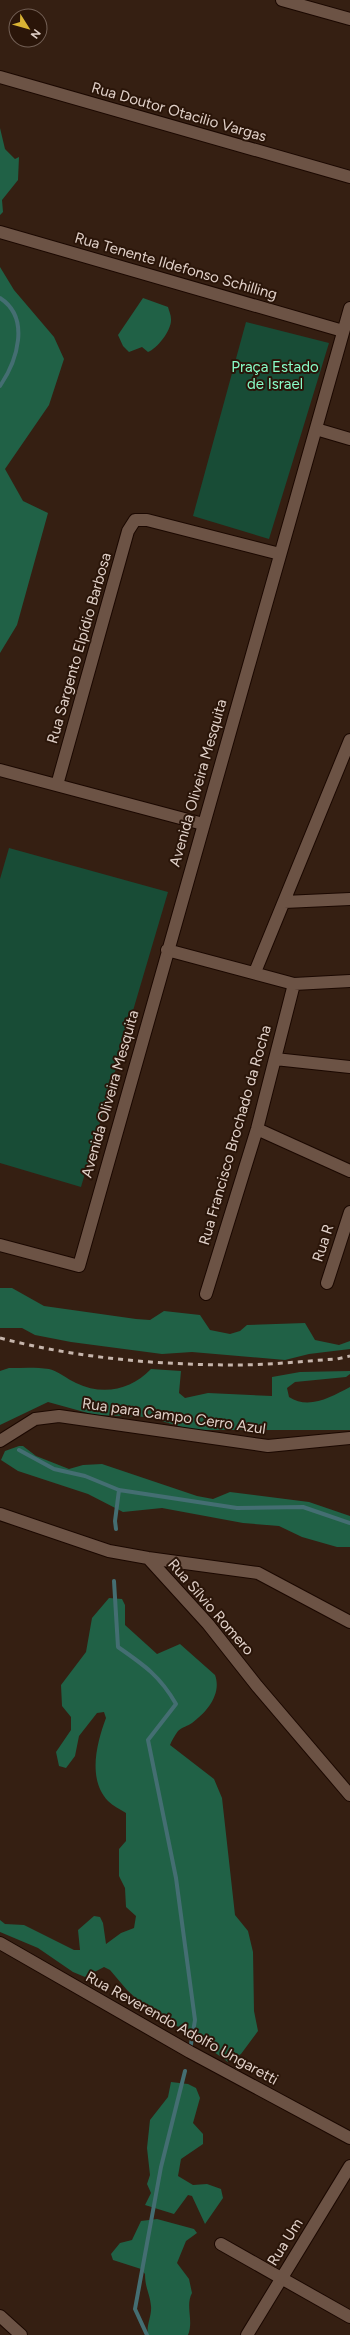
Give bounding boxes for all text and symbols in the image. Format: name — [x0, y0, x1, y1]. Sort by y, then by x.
north arrow — [8, 8, 48, 48]
text: N — [28, 26, 43, 41]
street label: Rua Doutor Otacilio Vargas — [89, 78, 269, 146]
street label: Rua Tenente Ildefonso Schilling — [73, 228, 279, 304]
park label: Praça Estado de Israel — [231, 358, 319, 393]
street label: Rua Sargento Elpídio Barbosa — [43, 551, 115, 745]
street label: Avenida Oliveira Mesquita — [165, 697, 231, 869]
street label: Avenida Oliveira Mesquita — [77, 1008, 143, 1180]
street label: Rua Francisco Brochado da Rocha — [195, 1023, 275, 1247]
street label: Rua R — [308, 1222, 338, 1264]
street label: Rua para Campo Cerro Azul — [81, 1394, 267, 1438]
street label: Rua Sílvio Romero — [164, 1555, 258, 1659]
street label: Rua Reverendo Adolfo Ungaretti — [83, 1967, 281, 2089]
street label: Rua Um — [263, 2215, 307, 2269]

